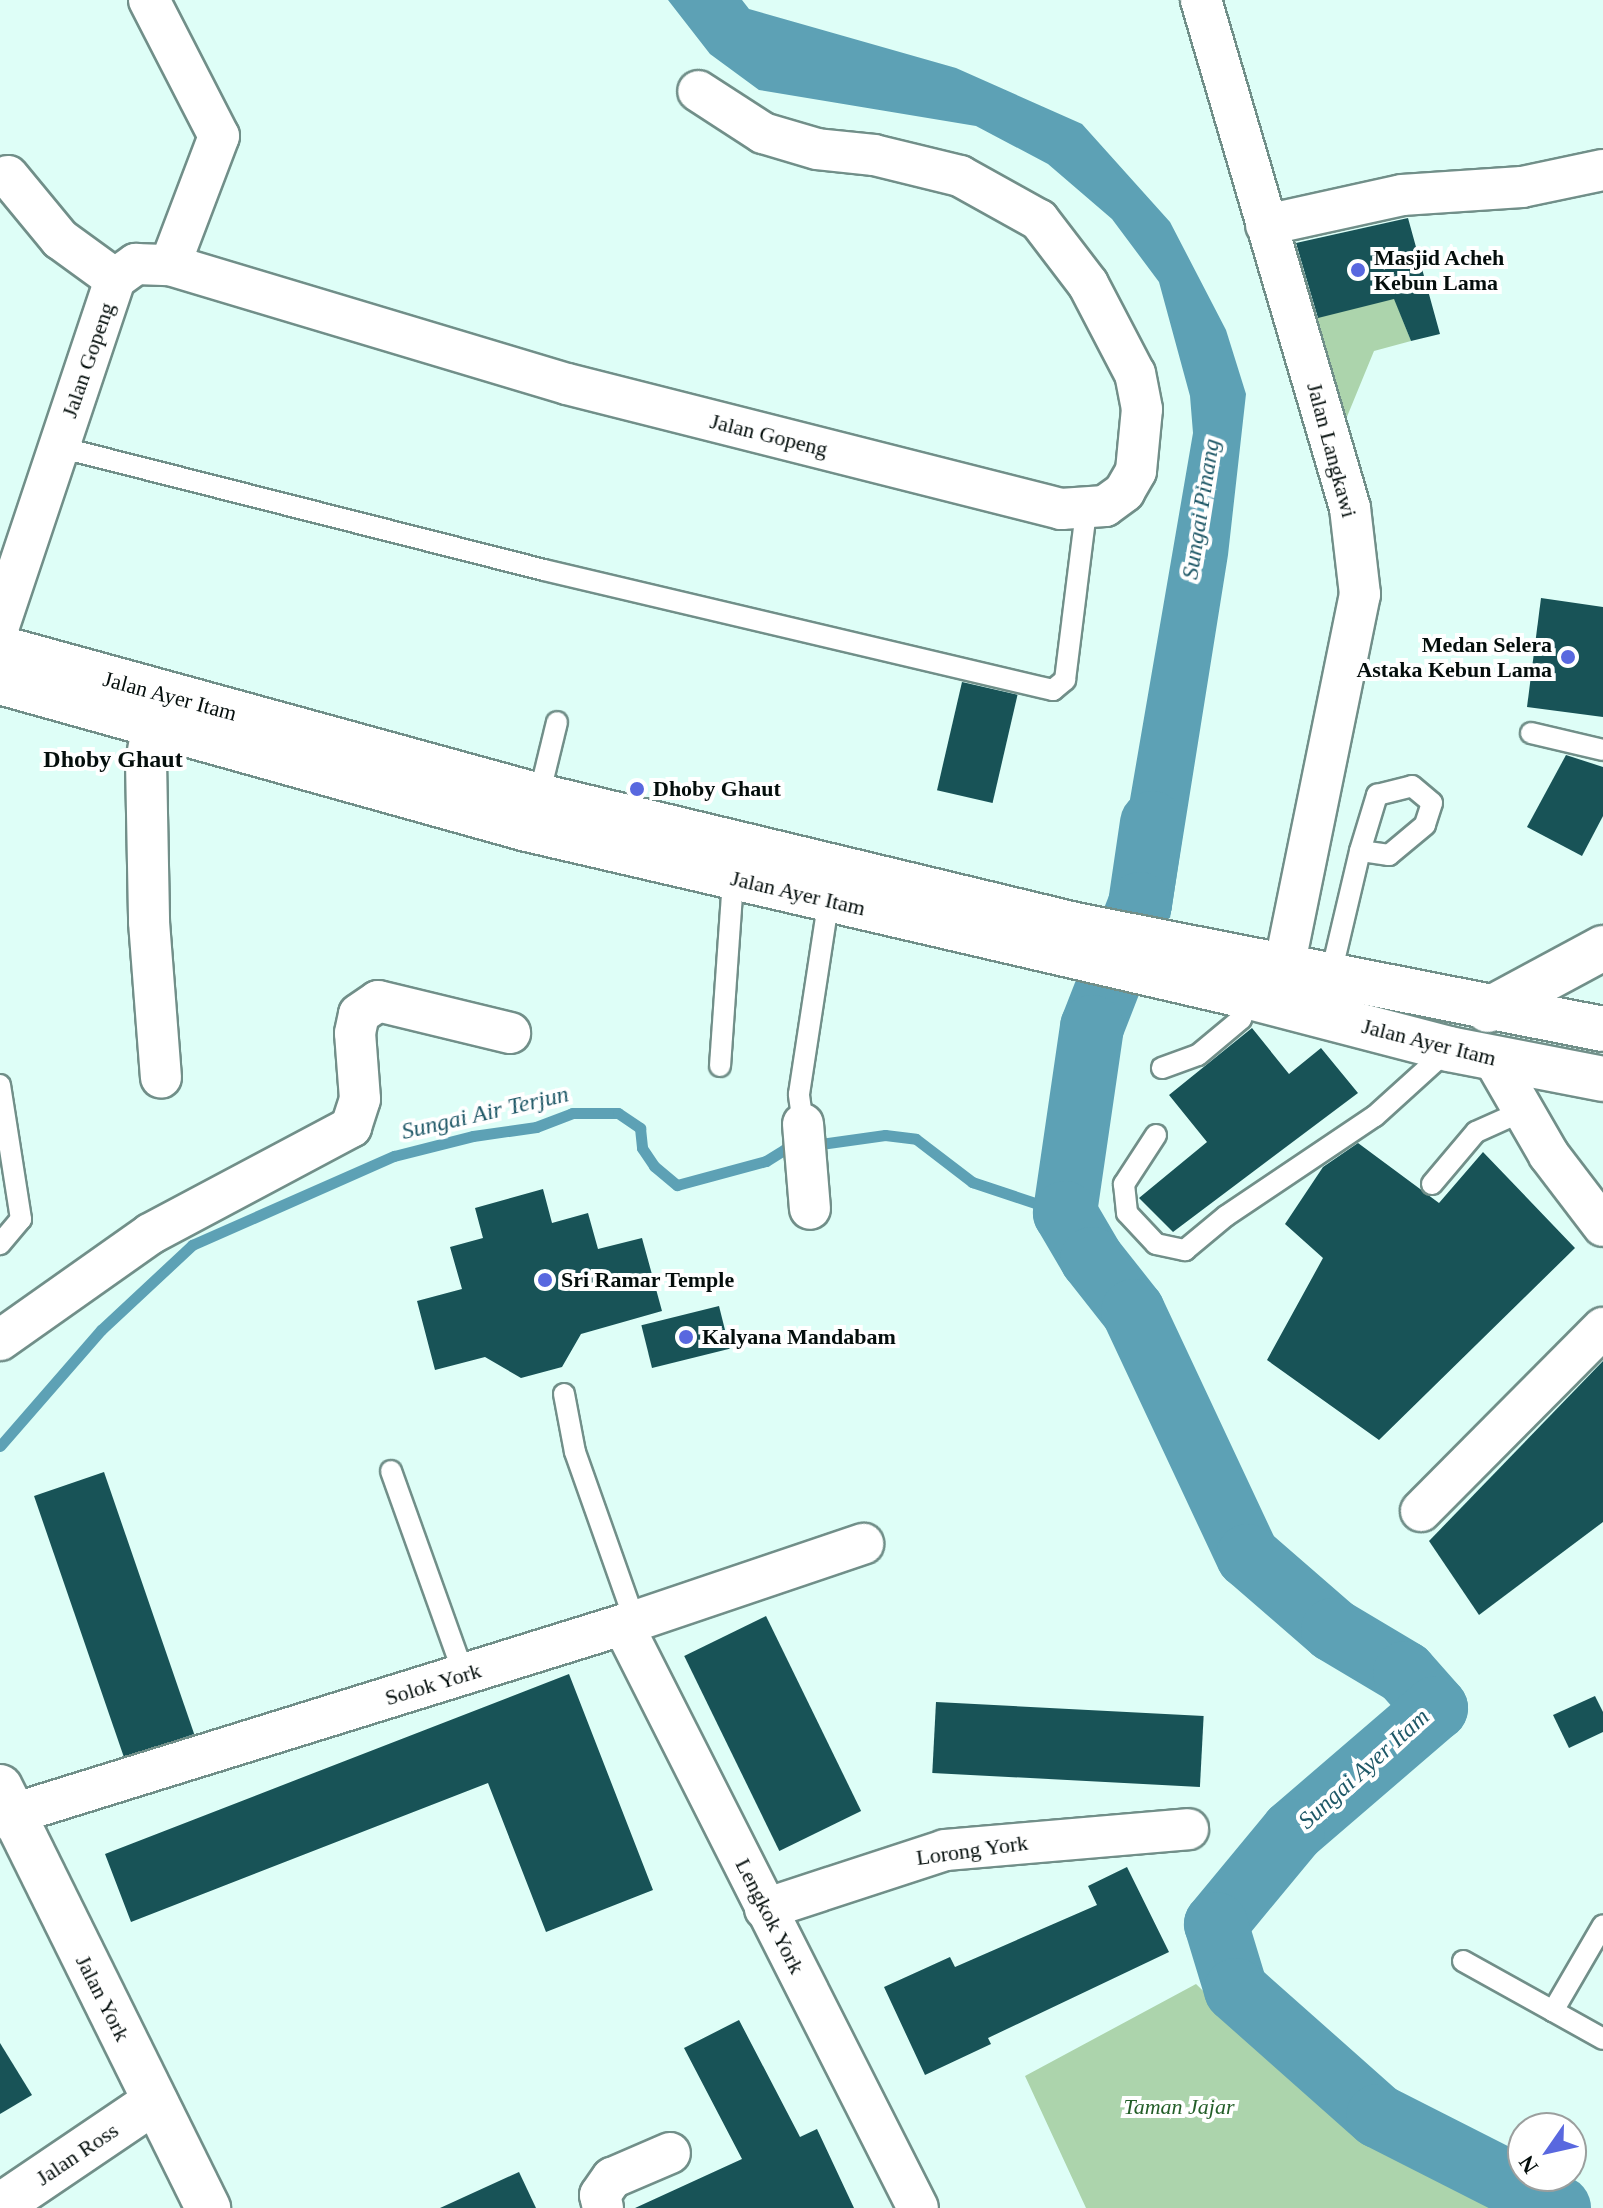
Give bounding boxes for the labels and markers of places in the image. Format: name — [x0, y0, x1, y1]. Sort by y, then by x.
place label: Masjid Acheh Kebun Lama — [1374, 244, 1505, 296]
marker: Masjid Acheh Kebun Lama — [1349, 261, 1367, 279]
place label: Medan Selera Astaka Kebun Lama — [1356, 631, 1552, 682]
marker: Medan Selera Astaka Kebun Lama — [1559, 648, 1577, 666]
place label: Dhoby Ghaut — [653, 776, 781, 802]
marker: Dhoby Ghaut — [628, 780, 646, 798]
place label: Sri Ramar Temple — [561, 1267, 735, 1293]
marker: Sri Ramar Temple — [536, 1271, 554, 1289]
place label: Kalyana Mandabam — [702, 1324, 896, 1350]
marker: Kalyana Mandabam — [677, 1328, 695, 1346]

